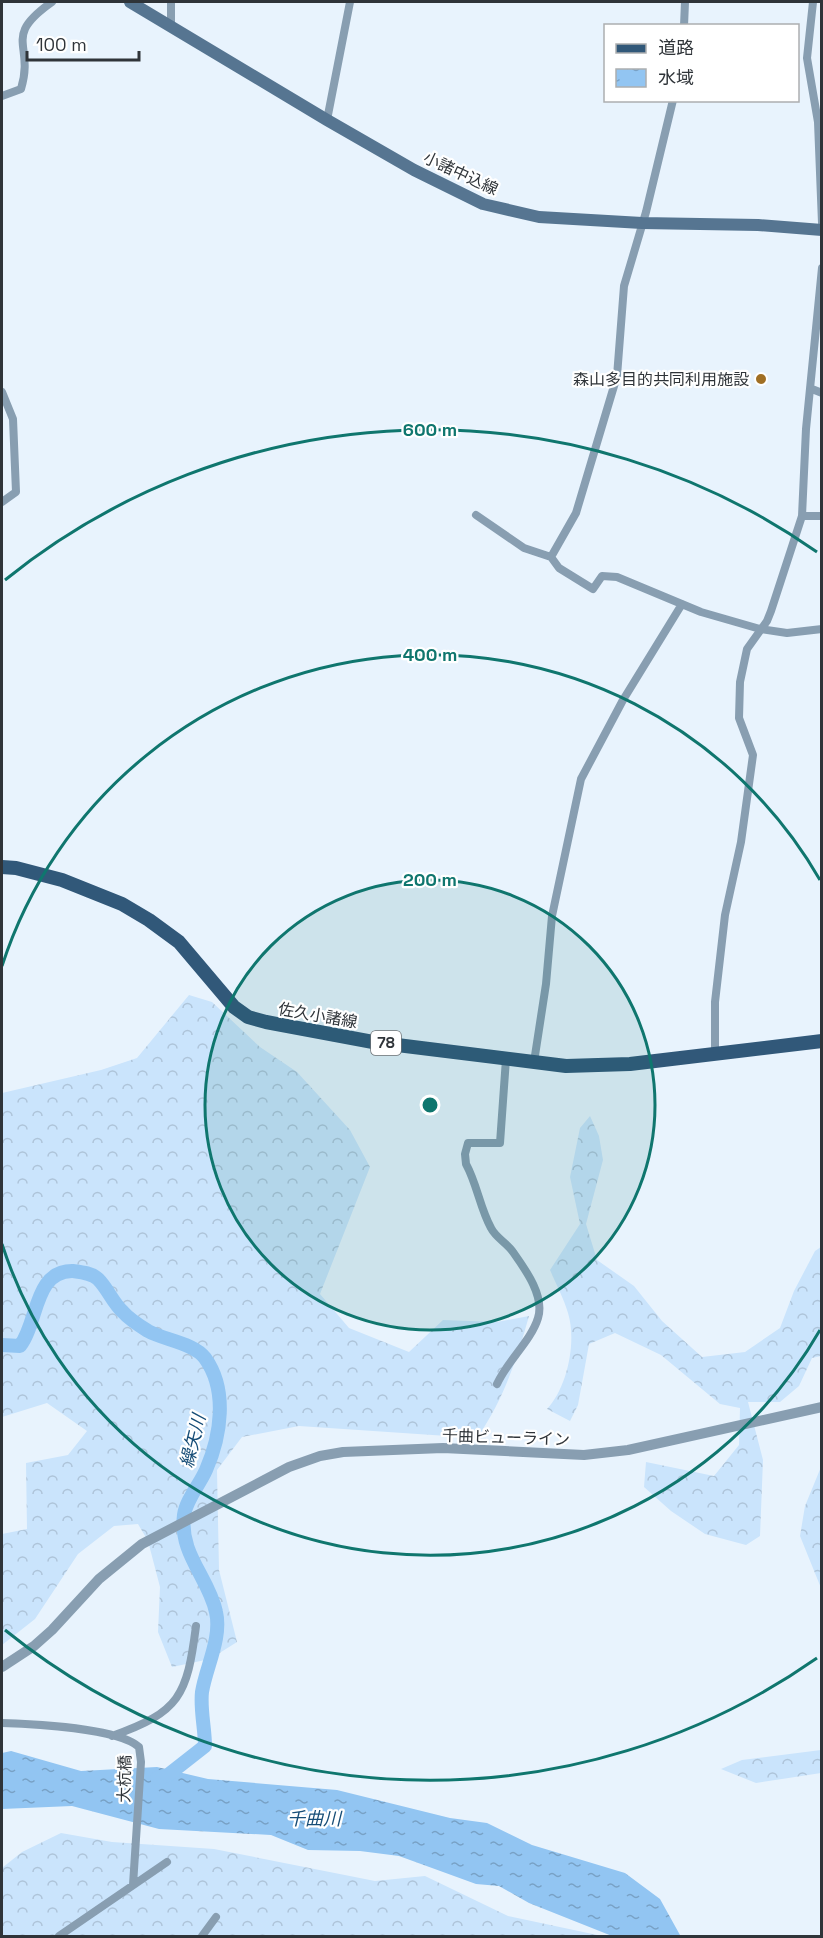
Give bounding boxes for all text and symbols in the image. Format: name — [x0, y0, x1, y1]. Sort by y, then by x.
scale bar — [27, 24, 140, 62]
legend — [604, 24, 799, 102]
text: 100 m — [36, 33, 87, 56]
text: 道路 — [658, 36, 694, 59]
text: 水域 — [658, 66, 694, 89]
street label: 小諸中込線 — [420, 147, 501, 200]
place label: 森山多目的共同利用施設 — [573, 369, 749, 390]
marker: 森山多目的共同利用施設 — [754, 372, 768, 386]
text: 600 m — [403, 418, 457, 441]
text: 400 m — [403, 643, 457, 666]
text: 200 m — [403, 868, 457, 891]
street label: 佐久小諸線 — [277, 998, 359, 1033]
road number: 78 — [371, 1031, 401, 1055]
centre of rings — [420, 1095, 440, 1115]
water label: 繰矢川 — [175, 1410, 211, 1470]
street label: 千曲ビューライン — [442, 1425, 570, 1450]
street label: 大杭橋 — [114, 1755, 135, 1803]
water label: 千曲川 — [287, 1807, 343, 1830]

